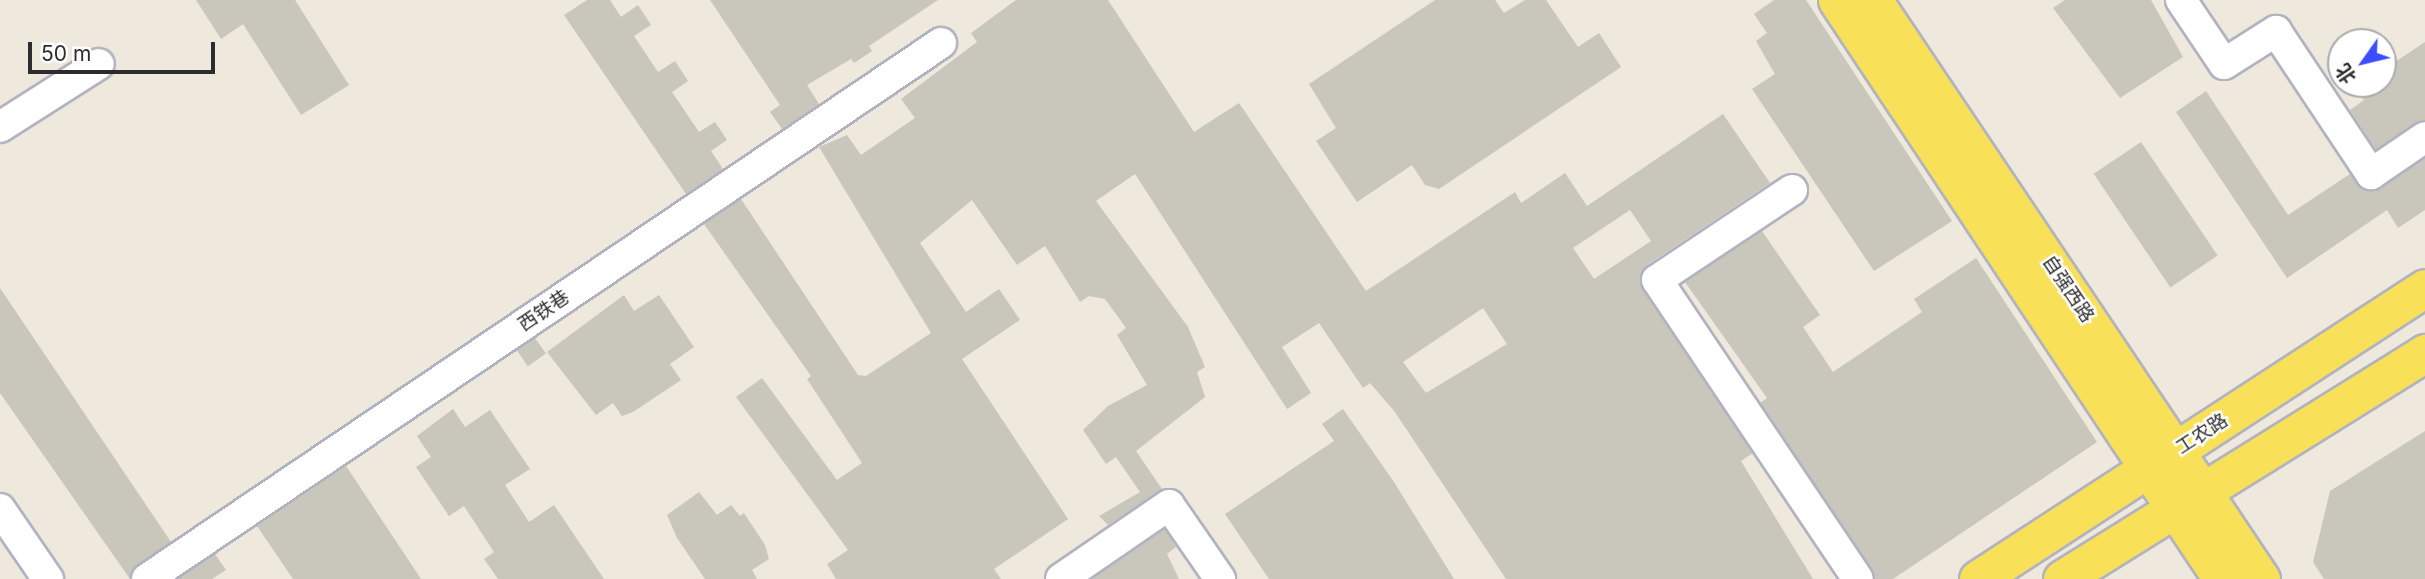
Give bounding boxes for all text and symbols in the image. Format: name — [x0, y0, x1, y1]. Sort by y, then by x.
scale bar — [32, 28, 219, 72]
north arrow — [2327, 28, 2397, 98]
text: 50 m — [41, 41, 91, 66]
text: 北 — [2331, 60, 2361, 88]
street label: 自强西路 — [2037, 251, 2099, 327]
street label: 西铁巷 — [514, 286, 574, 336]
street label: 工农路 — [2172, 409, 2232, 459]

